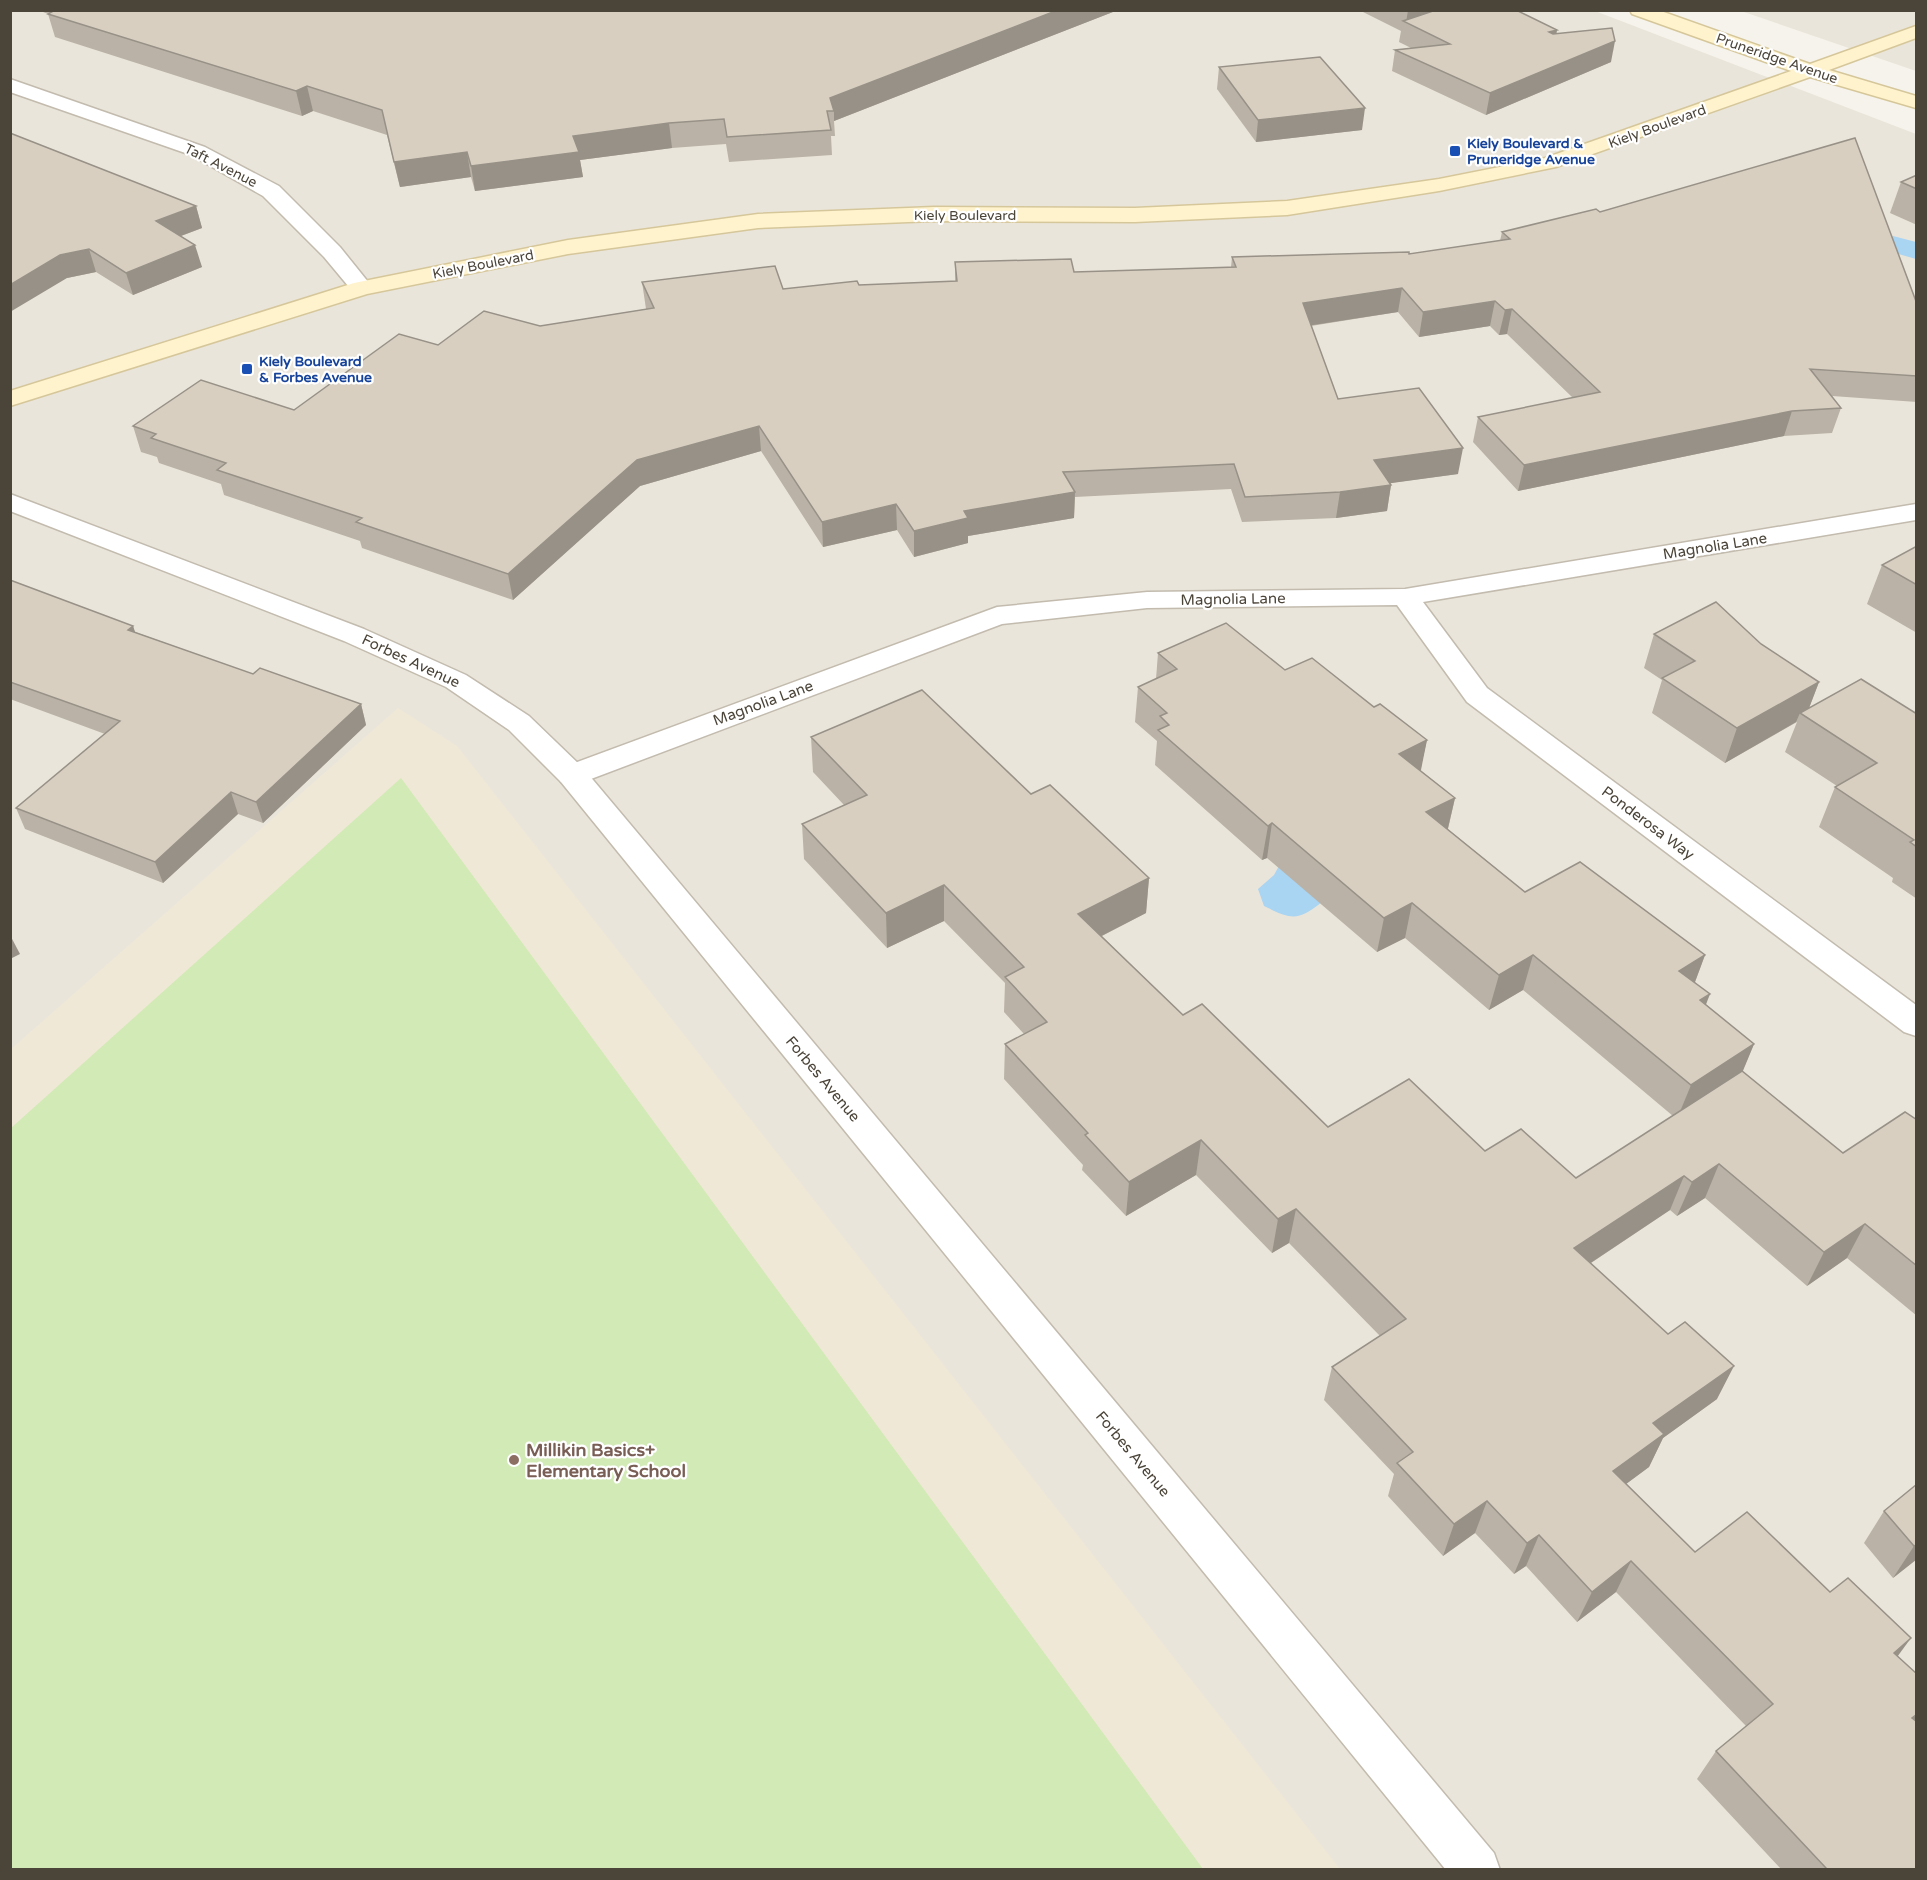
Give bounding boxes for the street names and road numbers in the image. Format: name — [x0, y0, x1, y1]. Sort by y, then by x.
street label: Pruneridge Avenue — [1714, 30, 1840, 87]
street label: Kiely Boulevard — [1606, 101, 1708, 152]
street label: Taft Avenue — [182, 140, 260, 191]
street label: Kiely Boulevard — [914, 207, 1016, 224]
street label: Kiely Boulevard — [431, 246, 535, 283]
street label: Magnolia Lane — [1662, 529, 1768, 563]
street label: Magnolia Lane — [1180, 589, 1286, 609]
street label: Forbes Avenue — [359, 630, 463, 692]
street label: Magnolia Lane — [711, 677, 815, 729]
street label: Ponderosa Way — [1598, 782, 1698, 864]
street label: Forbes Avenue — [782, 1033, 864, 1125]
street label: Forbes Avenue — [1092, 1408, 1174, 1500]

